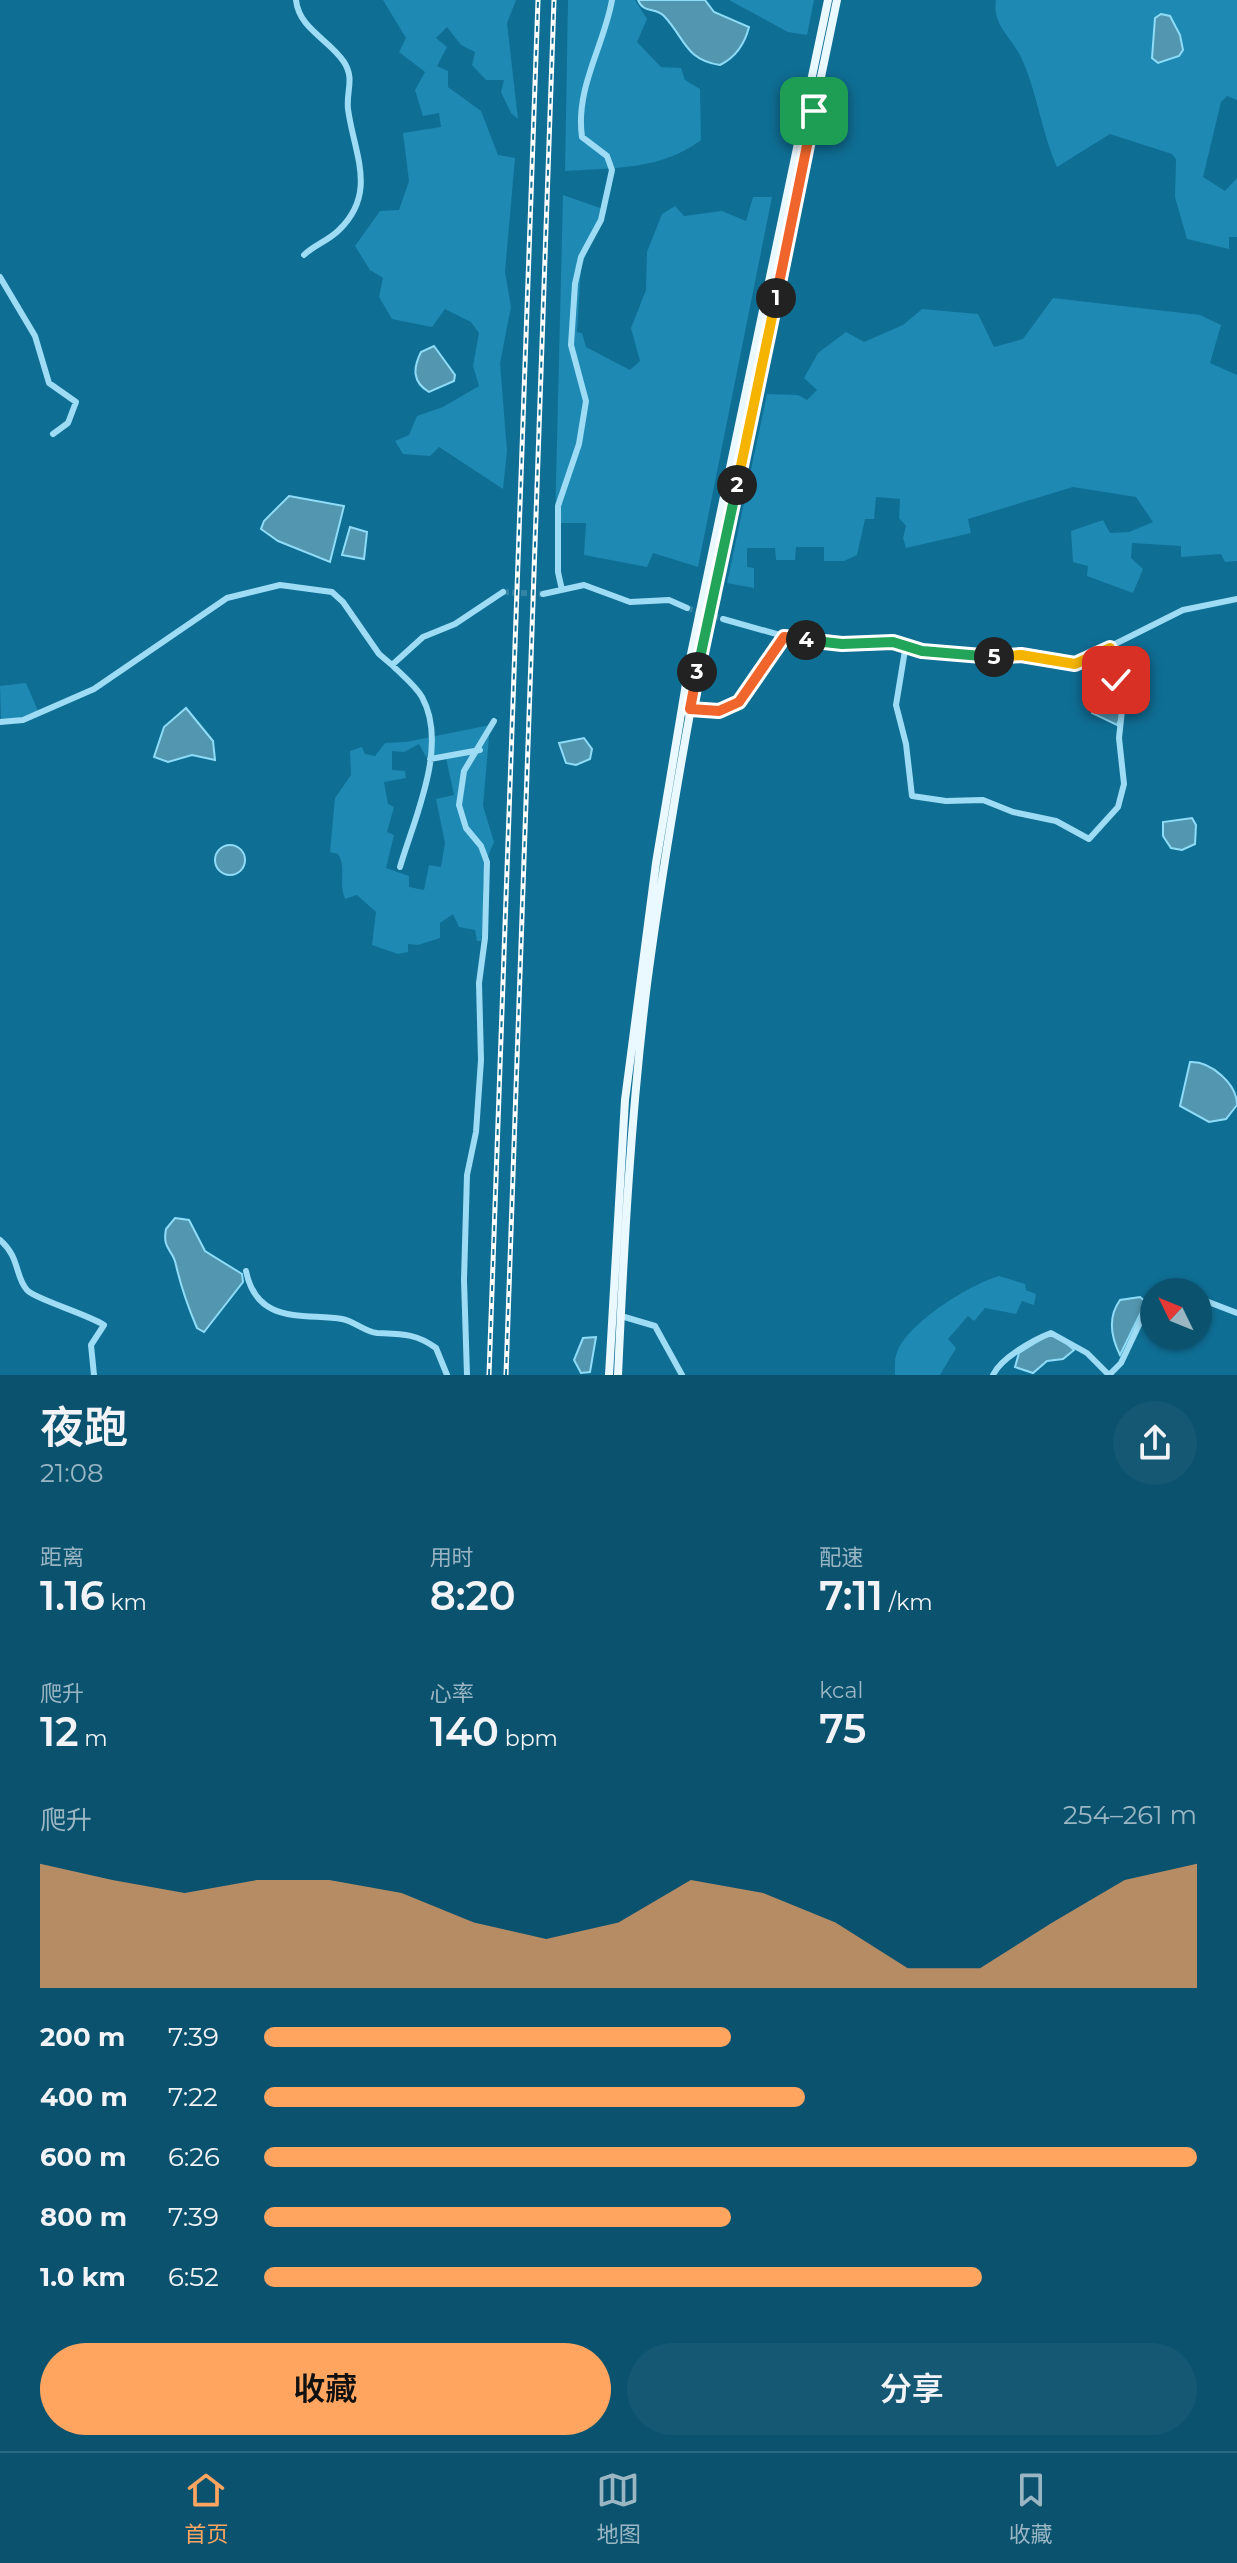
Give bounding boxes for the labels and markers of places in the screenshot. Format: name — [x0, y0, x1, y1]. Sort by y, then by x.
pin — [780, 77, 848, 145]
pin: 1 — [756, 278, 796, 318]
pin: 2 — [717, 465, 757, 505]
pin: 4 — [786, 620, 826, 660]
pin: 5 — [974, 637, 1014, 677]
pin — [1082, 646, 1150, 714]
pin: 3 — [677, 652, 717, 692]

